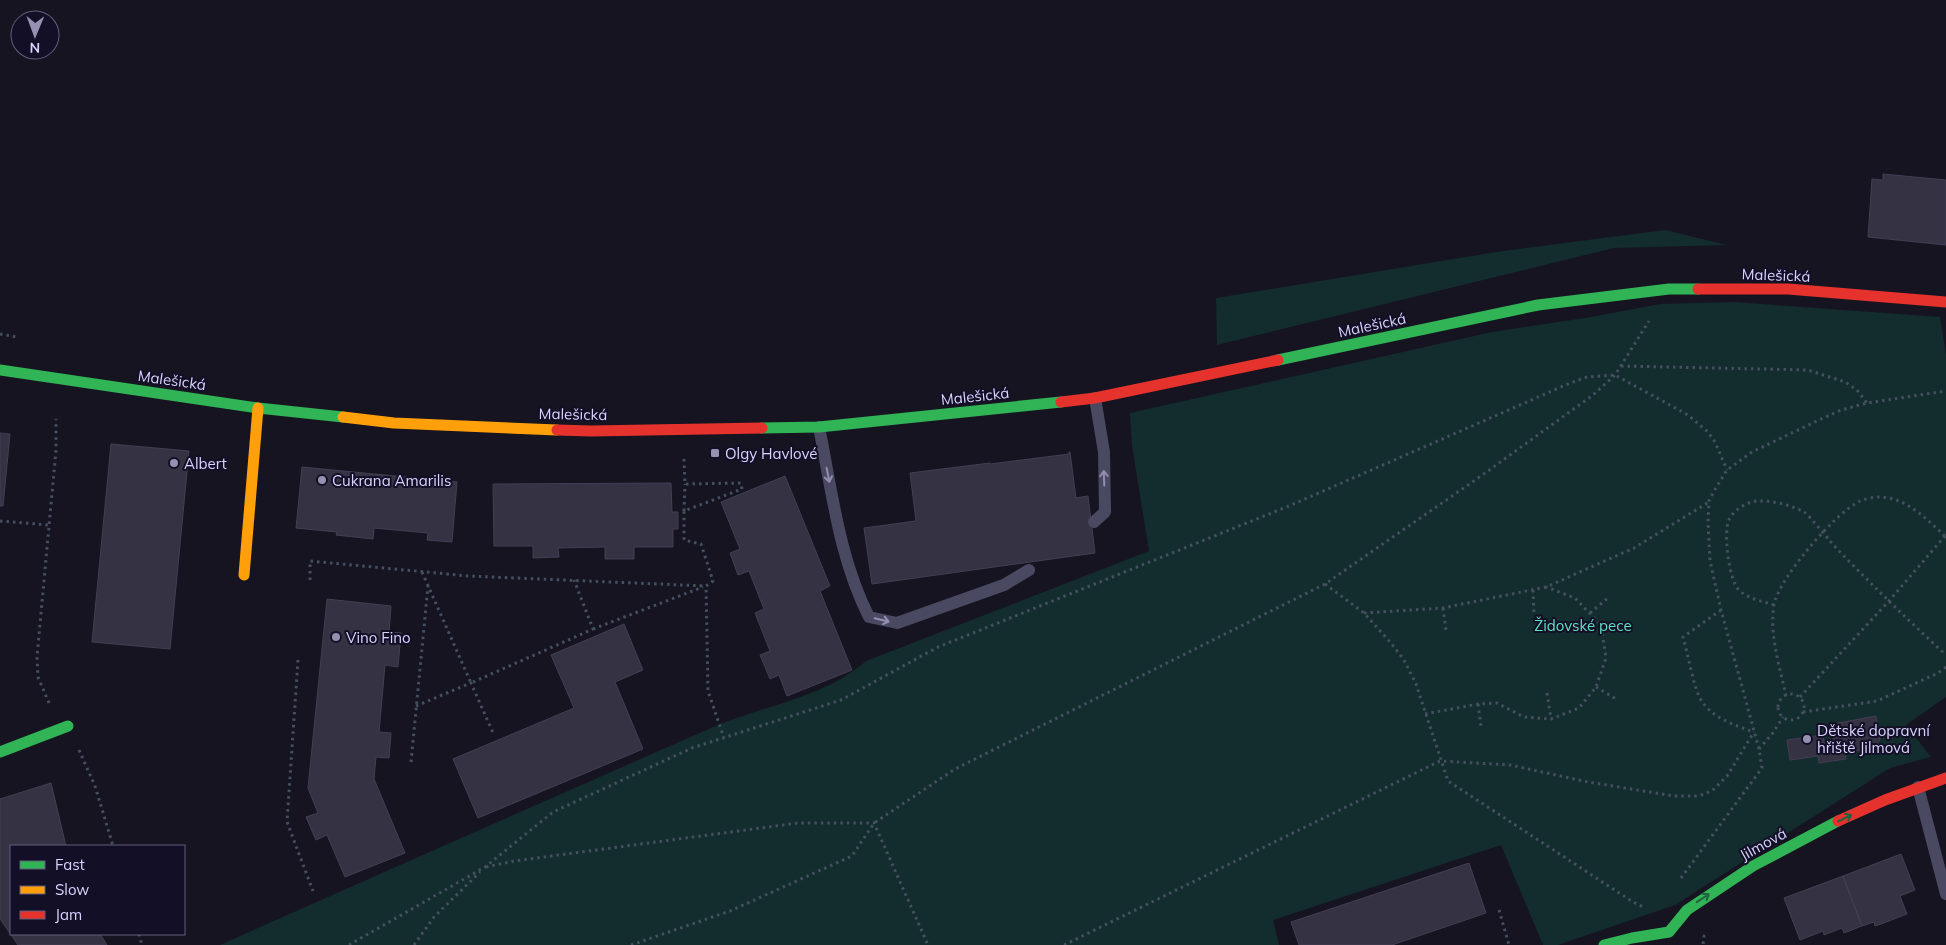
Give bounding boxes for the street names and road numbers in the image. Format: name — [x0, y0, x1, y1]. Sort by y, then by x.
street label: Malešická — [1741, 264, 1811, 286]
street label: Malešická — [1336, 309, 1408, 341]
street label: Malešická — [137, 366, 207, 394]
street label: Malešická — [940, 383, 1010, 409]
street label: Malešická — [538, 404, 608, 424]
street label: Jilmová — [1736, 823, 1790, 865]

